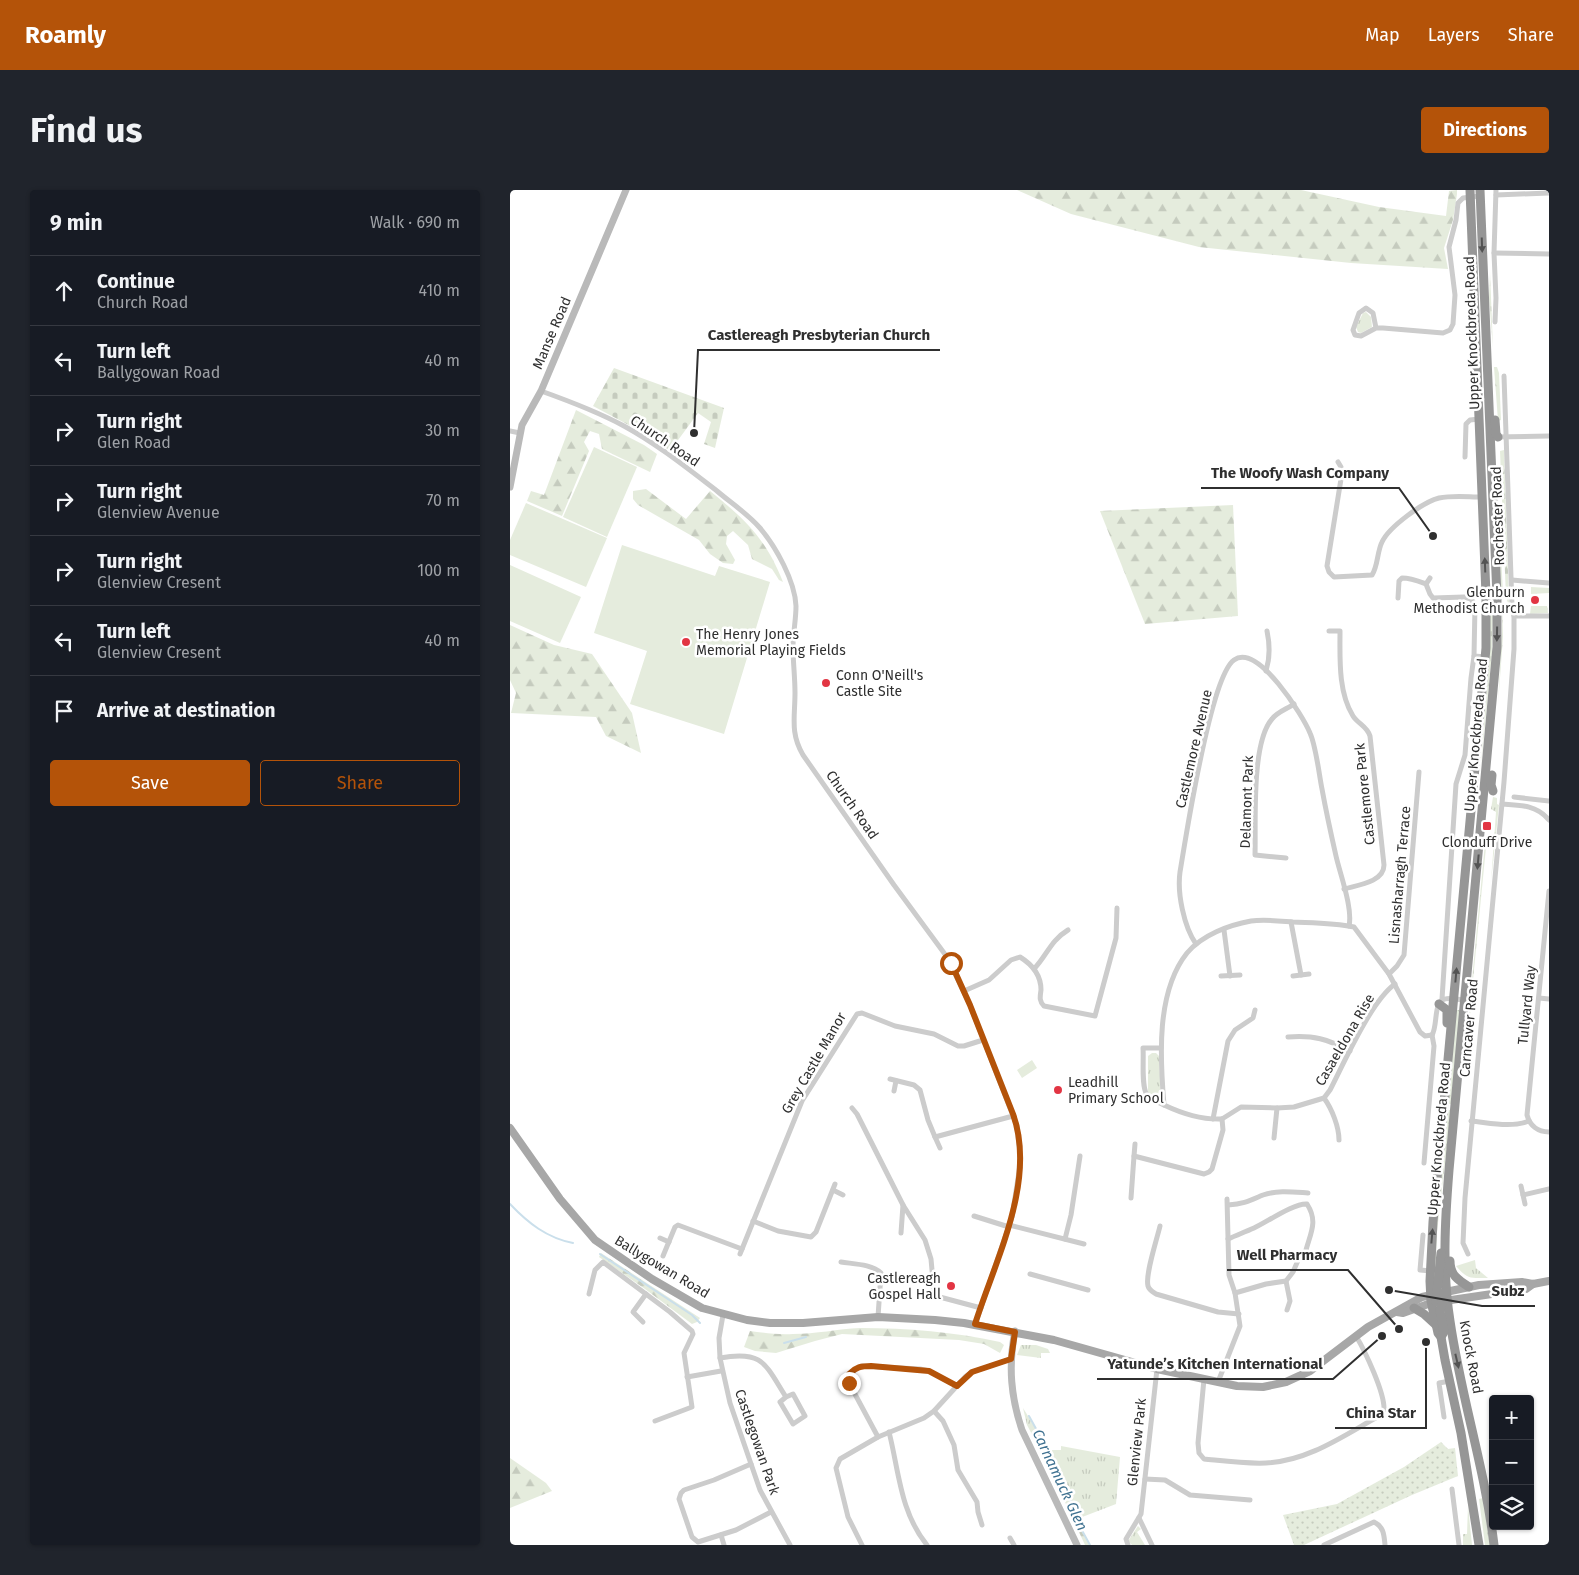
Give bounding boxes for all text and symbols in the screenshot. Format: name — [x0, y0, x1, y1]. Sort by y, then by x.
text: Roamly — [25, 21, 106, 49]
text: Map — [1365, 24, 1400, 46]
text: Layers — [1428, 24, 1480, 46]
text: Share — [1508, 24, 1554, 46]
button: Directions — [1421, 107, 1549, 153]
text: Find us — [30, 109, 142, 151]
text: 9 min — [50, 210, 103, 236]
text: Walk · 690 m — [370, 213, 460, 232]
one-way arrow — [1478, 237, 1486, 253]
street label: Upper Knockbreda Road — [1461, 256, 1483, 410]
text: Continue — [97, 270, 175, 293]
icon: ahead — [50, 277, 78, 305]
text: 410 m — [419, 281, 460, 300]
text: Church Road — [97, 293, 188, 312]
street label: Manse Road — [529, 294, 575, 372]
callout: Castlereagh Presbyterian Church — [698, 320, 940, 350]
text: Castlereagh Presbyterian Church — [708, 326, 930, 344]
text: Turn left — [97, 340, 171, 363]
icon: left — [50, 347, 78, 375]
text: 40 m — [425, 351, 460, 370]
text: Ballygowan Road — [97, 363, 220, 382]
text: Turn right — [97, 410, 182, 433]
street label: Church Road — [627, 412, 703, 470]
icon: right — [50, 417, 78, 445]
text: 30 m — [425, 421, 460, 440]
text: Glen Road — [97, 433, 171, 452]
callout: The Woofy Wash Company — [1201, 458, 1399, 488]
text: The Woofy Wash Company — [1211, 464, 1389, 482]
street label: Rochester Road — [1488, 466, 1508, 566]
text: Turn right — [97, 480, 182, 503]
icon: right — [50, 487, 78, 515]
text: 70 m — [426, 491, 460, 510]
text: Glenview Avenue — [97, 503, 220, 522]
text: Turn right — [97, 550, 182, 573]
one-way arrow — [1480, 556, 1488, 572]
icon: right — [50, 557, 78, 585]
text: 100 m — [417, 561, 460, 580]
text: Glenview Cresent — [97, 573, 221, 592]
place label: Glenburn Methodist Church — [1413, 584, 1525, 617]
marker: Glenburn Methodist Church — [1529, 594, 1541, 606]
text: Turn left — [97, 620, 171, 643]
place label: The Henry Jones Memorial Playing Fields — [696, 626, 846, 659]
icon: left — [50, 627, 78, 655]
one-way arrow — [1493, 627, 1501, 643]
text: 40 m — [425, 631, 460, 650]
marker: The Henry Jones Memorial Playing Fields — [680, 636, 692, 648]
text: Glenview Cresent — [97, 643, 221, 662]
street label: Upper Knockbreda Road — [1461, 658, 1491, 812]
place label: Conn O'Neill's Castle Site — [836, 667, 924, 700]
marker: Conn O'Neill's Castle Site — [820, 677, 832, 689]
street label: Castlemore Avenue — [1172, 688, 1216, 810]
icon: arrive — [50, 697, 78, 725]
text: Arrive at destination — [97, 699, 276, 722]
street label: Castlemore Park — [1351, 741, 1379, 846]
street label: Delamont Park — [1237, 754, 1257, 849]
button: Save — [50, 760, 250, 806]
button: Share — [260, 760, 460, 806]
street label: Church Road — [822, 767, 882, 843]
street label: Lisnasharragh Terrace — [1385, 805, 1415, 945]
marker: Clonduff Drive — [1481, 820, 1493, 832]
place label: Clonduff Drive — [1442, 834, 1532, 851]
one-way arrow — [1474, 854, 1482, 870]
route start — [940, 952, 963, 975]
street label: Tullyard Way — [1514, 964, 1540, 1046]
one-way arrow — [1453, 966, 1461, 982]
street label: Carncaver Road — [1456, 978, 1482, 1078]
street label: Casaeldona Rise — [1312, 991, 1378, 1089]
street label: Grey Castle Manor — [778, 1009, 850, 1117]
street label: Upper Knockbreda Road — [1424, 1062, 1454, 1216]
place label: Leadhill Primary School — [1068, 1074, 1164, 1107]
marker: Leadhill Primary School — [1052, 1084, 1064, 1096]
one-way arrow — [1428, 1228, 1436, 1244]
street label: Ballygowan Road — [611, 1232, 713, 1302]
callout: Well Pharmacy — [1227, 1240, 1348, 1270]
text: Well Pharmacy — [1237, 1246, 1338, 1264]
place label: Castlereagh Gospel Hall — [867, 1270, 941, 1303]
callout: Subz — [1482, 1276, 1535, 1306]
marker: Castlereagh Gospel Hall — [945, 1280, 957, 1292]
text: Subz — [1492, 1282, 1525, 1300]
street label: Knock Road — [1456, 1319, 1486, 1395]
callout: Yatunde’s Kitchen International — [1097, 1349, 1333, 1379]
one-way arrow — [1453, 1354, 1461, 1369]
text: Yatunde’s Kitchen International — [1106, 1355, 1323, 1373]
route end — [838, 1372, 861, 1395]
street label: Castlegowan Park — [731, 1387, 783, 1498]
map controls — [1489, 1395, 1534, 1530]
button: + — [1489, 1395, 1534, 1440]
street label: Glenview Park — [1124, 1396, 1150, 1487]
callout: China Star — [1335, 1398, 1426, 1428]
text: China Star — [1346, 1404, 1417, 1422]
water label: Carnamuck Glen — [1029, 1426, 1091, 1534]
button: − — [1489, 1440, 1534, 1485]
button: layers — [1489, 1485, 1534, 1530]

